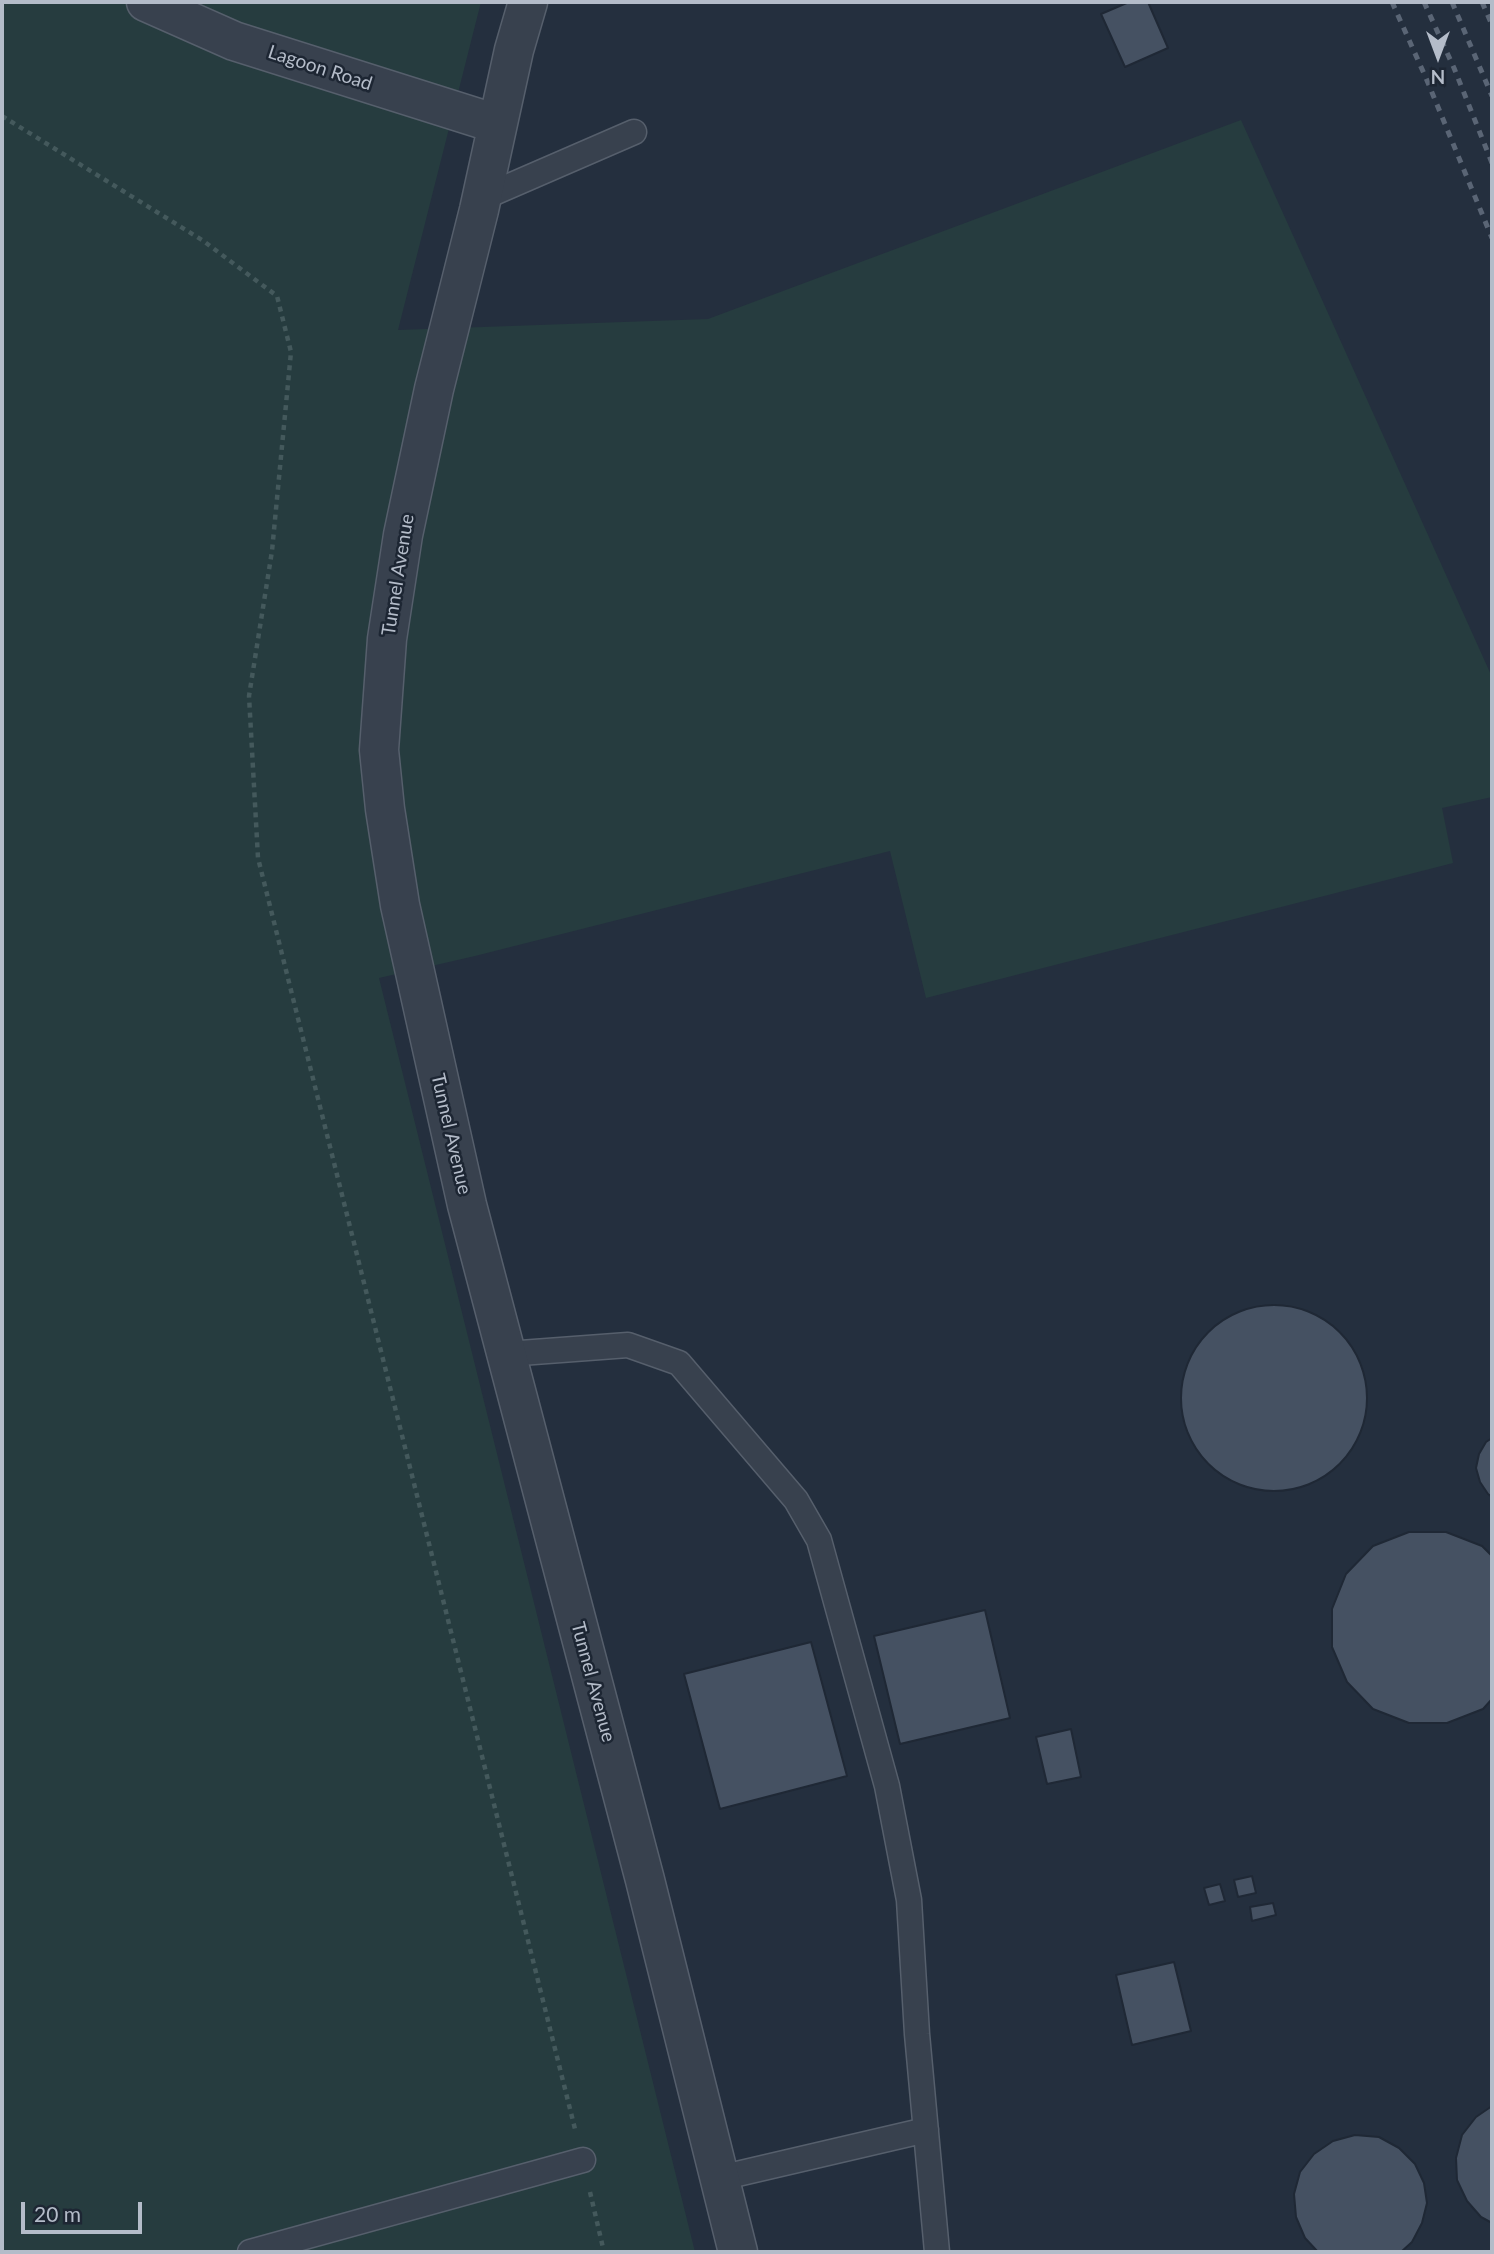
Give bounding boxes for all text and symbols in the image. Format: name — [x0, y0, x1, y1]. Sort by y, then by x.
north arrow — [1403, 21, 1473, 91]
street label: Lagoon Road — [265, 40, 375, 96]
text: N — [1431, 66, 1445, 89]
street label: Tunnel Avenue — [377, 512, 419, 638]
street label: Tunnel Avenue — [426, 1071, 476, 1197]
street label: Tunnel Avenue — [566, 1619, 620, 1745]
scale bar — [24, 2188, 145, 2232]
text: 20 m — [34, 2201, 81, 2226]

